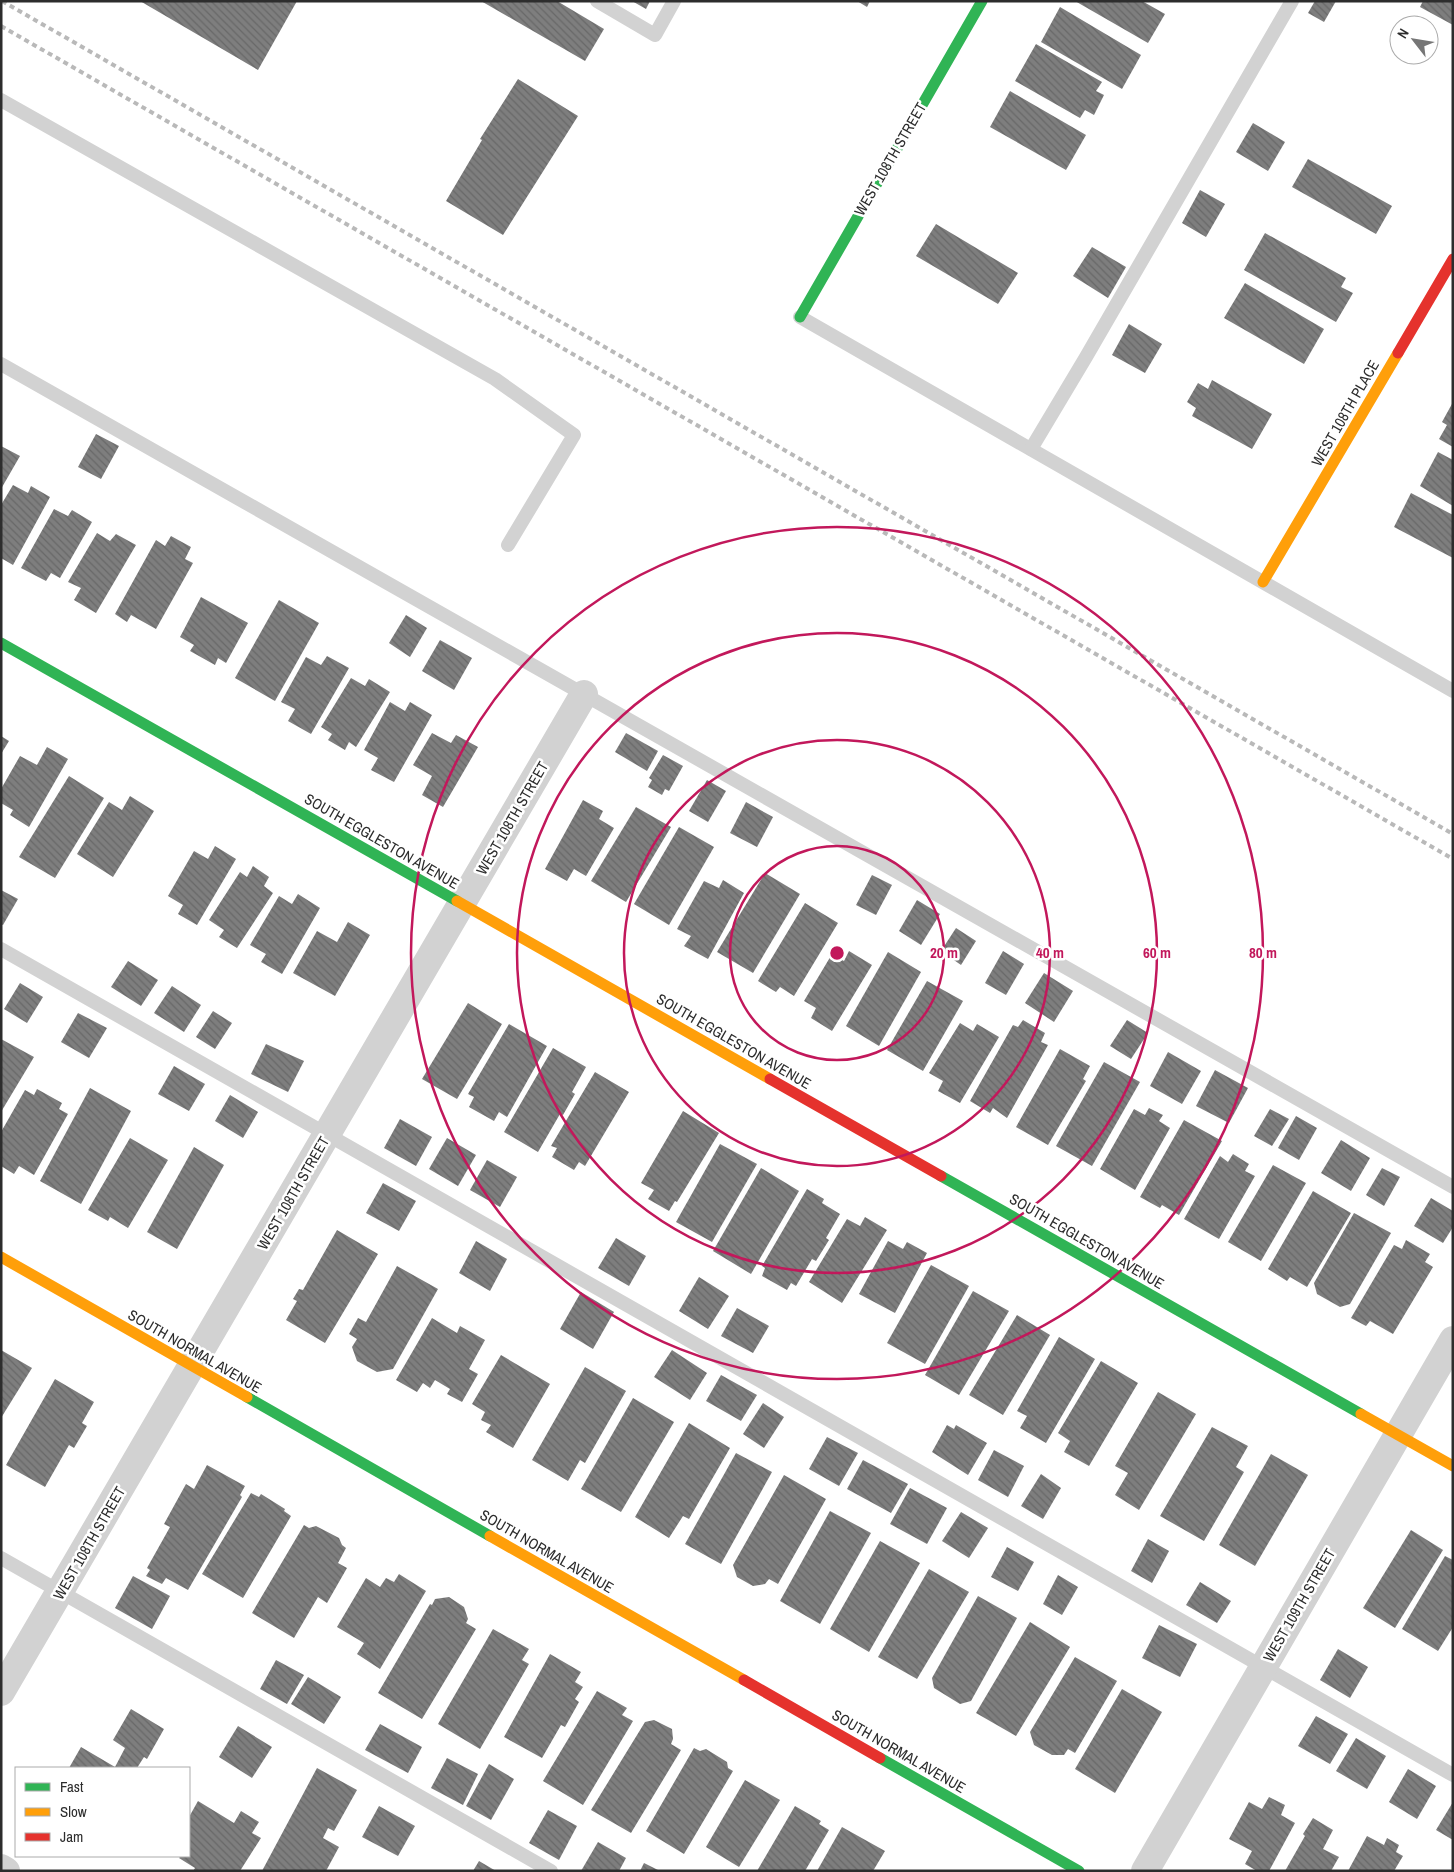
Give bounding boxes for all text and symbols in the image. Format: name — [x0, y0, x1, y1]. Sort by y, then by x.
north arrow — [1389, 15, 1439, 65]
text: N — [1393, 25, 1413, 41]
street label: WEST 108TH STREET — [849, 98, 931, 220]
street label: WEST 108TH PLACE — [1306, 356, 1384, 470]
street label: WEST 108TH STREET — [471, 757, 553, 879]
street label: SOUTH EGGLESTON AVENUE — [301, 788, 463, 894]
text: 20 m — [930, 942, 958, 963]
text: 40 m — [1036, 942, 1064, 963]
text: 60 m — [1143, 942, 1171, 963]
text: 80 m — [1249, 942, 1277, 963]
centre of rings — [828, 944, 846, 962]
street label: SOUTH EGGLESTON AVENUE — [653, 988, 815, 1094]
street label: WEST 108TH STREET — [252, 1132, 334, 1254]
street label: SOUTH EGGLESTON AVENUE — [1006, 1188, 1168, 1294]
street label: SOUTH NORMAL AVENUE — [124, 1304, 266, 1398]
street label: WEST 108TH STREET — [48, 1482, 130, 1604]
street label: SOUTH NORMAL AVENUE — [476, 1504, 618, 1598]
street label: WEST 109TH STREET — [1258, 1544, 1340, 1666]
street label: SOUTH NORMAL AVENUE — [828, 1704, 970, 1798]
legend — [15, 1767, 190, 1857]
text: Fast — [60, 1776, 84, 1797]
text: Slow — [60, 1801, 87, 1822]
text: Jam — [60, 1826, 83, 1847]

